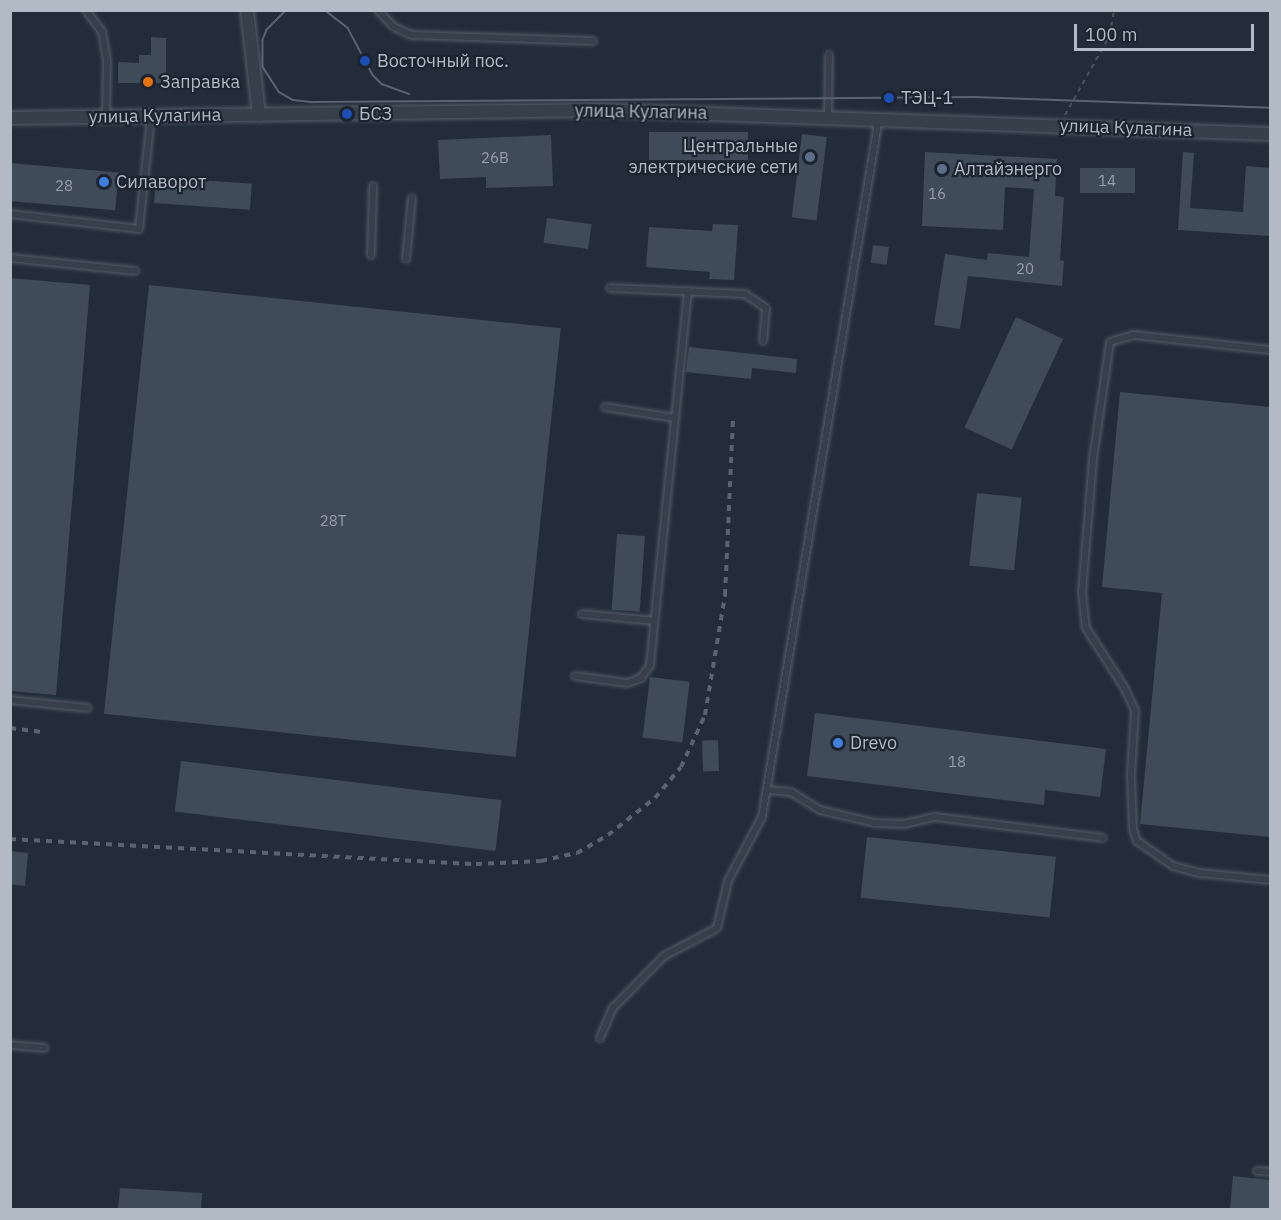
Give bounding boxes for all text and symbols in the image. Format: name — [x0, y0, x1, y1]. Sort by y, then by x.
scale bar — [1077, 12, 1257, 50]
text: 100 m — [1085, 23, 1137, 46]
place label: Восточный пос. — [377, 50, 509, 72]
marker: Восточный пос. — [358, 54, 372, 68]
place label: Заправка — [160, 71, 240, 93]
marker: Заправка — [141, 75, 155, 89]
place label: ТЭЦ-1 — [901, 87, 953, 109]
marker: ТЭЦ-1 — [882, 91, 896, 105]
street label: улица Кулагина — [574, 100, 708, 124]
place label: БСЗ — [359, 103, 392, 125]
street label: улица Кулагина — [88, 104, 222, 128]
marker: БСЗ — [340, 107, 354, 121]
street label: улица Кулагина — [1059, 115, 1193, 141]
place label: Центральные электрические сети — [628, 136, 798, 178]
house number: 26В — [481, 149, 509, 167]
marker: Центральные электрические сети — [803, 150, 817, 164]
place label: Алтайэнерго — [954, 158, 1062, 180]
marker: Алтайэнерго — [935, 162, 949, 176]
place label: Силаворот — [116, 171, 206, 193]
house number: 14 — [1098, 172, 1116, 190]
marker: Силаворот — [97, 175, 111, 189]
house number: 28 — [55, 177, 73, 195]
house number: 16 — [928, 185, 946, 203]
house number: 20 — [1016, 260, 1034, 278]
house number: 28Т — [320, 512, 346, 530]
place label: Drevo — [850, 732, 897, 754]
marker: Drevo — [831, 736, 845, 750]
house number: 18 — [948, 753, 966, 771]

